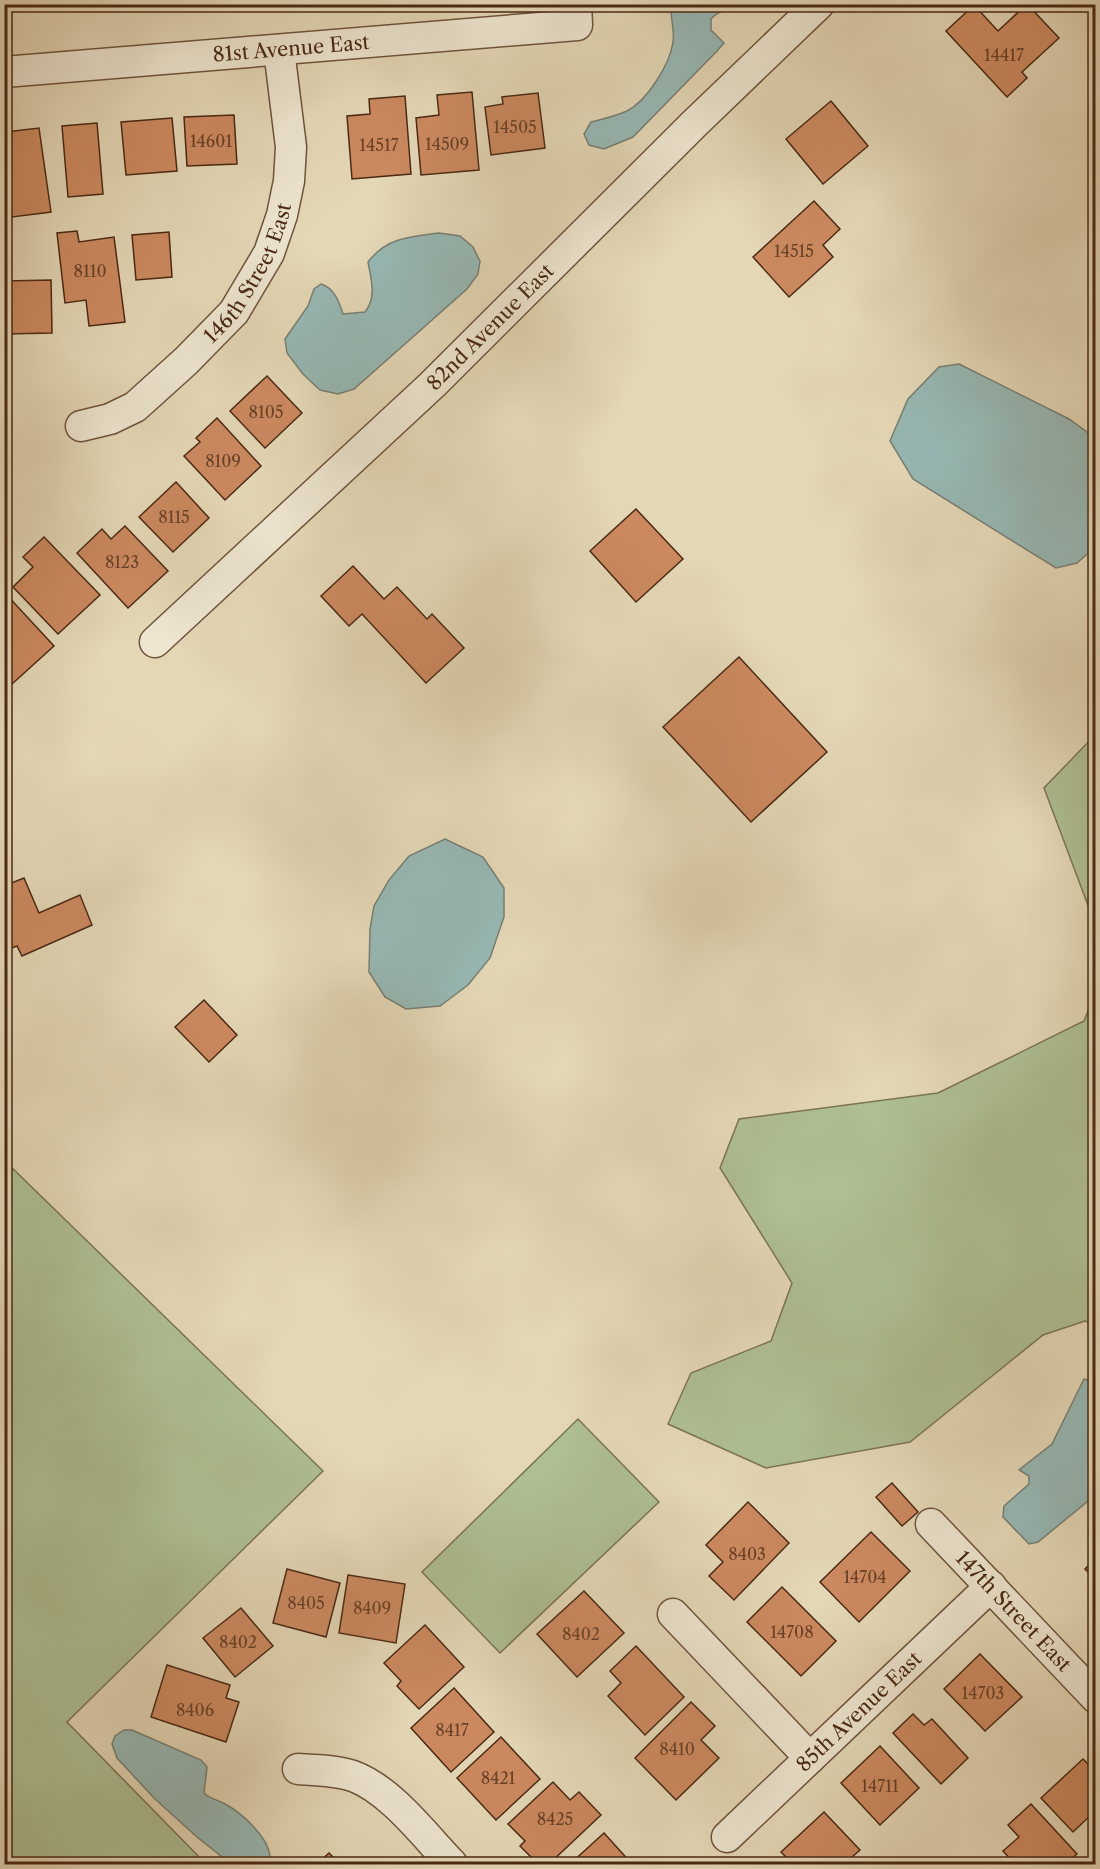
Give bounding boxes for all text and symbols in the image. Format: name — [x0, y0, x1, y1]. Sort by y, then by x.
street label: 81st Avenue East — [212, 30, 370, 67]
house number: 14417 — [984, 45, 1024, 65]
house number: 14505 — [493, 117, 537, 137]
house number: 14601 — [190, 131, 232, 151]
house number: 14509 — [425, 134, 469, 154]
house number: 14517 — [359, 135, 399, 155]
street label: 146th Street East — [199, 201, 296, 348]
house number: 14515 — [774, 241, 814, 261]
street label: 82nd Avenue East — [422, 259, 559, 395]
house number: 8110 — [73, 261, 107, 281]
house number: 8105 — [248, 402, 284, 422]
house number: 8109 — [205, 451, 241, 471]
house number: 8115 — [158, 507, 190, 527]
house number: 8123 — [105, 552, 139, 572]
house number: 8403 — [728, 1544, 766, 1564]
street label: 147th Street East — [951, 1546, 1076, 1676]
house number: 14704 — [843, 1567, 887, 1587]
house number: 8405 — [287, 1593, 325, 1613]
house number: 8409 — [353, 1598, 391, 1618]
house number: 14708 — [770, 1622, 814, 1642]
house number: 8402 — [562, 1624, 600, 1644]
house number: 8402 — [219, 1632, 257, 1652]
street label: 85th Avenue East — [791, 1647, 926, 1777]
house number: 14703 — [962, 1683, 1004, 1703]
house number: 8406 — [176, 1700, 214, 1720]
house number: 8417 — [435, 1720, 469, 1740]
house number: 8410 — [659, 1739, 695, 1759]
house number: 8421 — [481, 1768, 516, 1788]
house number: 14711 — [861, 1776, 899, 1796]
house number: 8425 — [537, 1809, 573, 1829]

